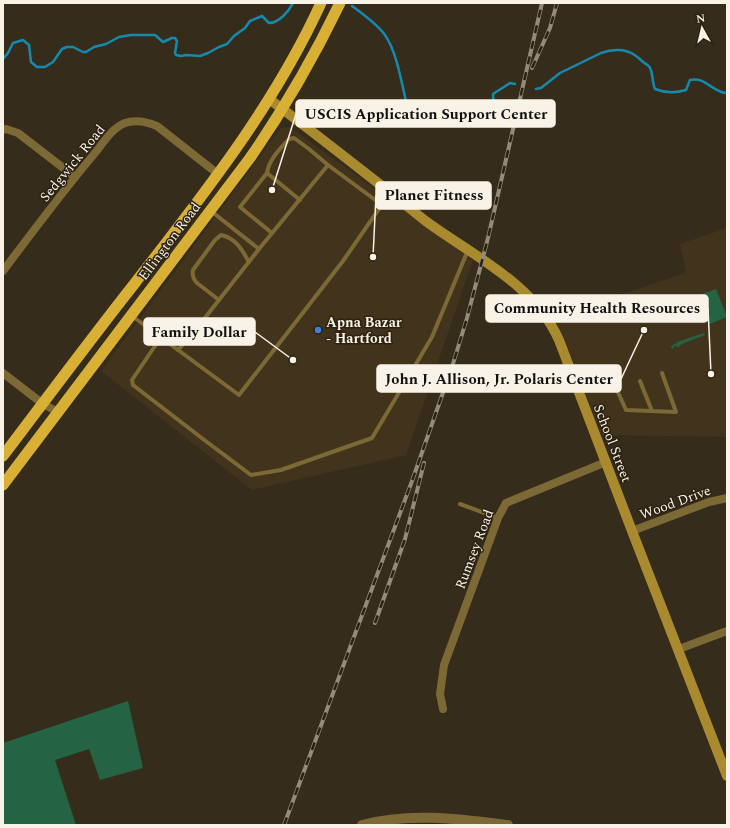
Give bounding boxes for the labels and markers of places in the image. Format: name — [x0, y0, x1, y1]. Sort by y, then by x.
callout: USCIS Application Support Center — [296, 100, 555, 127]
callout: Planet Fitness — [376, 182, 491, 209]
callout: Community Health Resources — [486, 295, 708, 322]
place label: Apna Bazar - Hartford — [326, 312, 402, 349]
callout: Family Dollar — [144, 318, 255, 345]
marker: Apna Bazar - Hartford — [313, 325, 323, 335]
callout: John J. Allison, Jr. Polaris Center — [377, 365, 621, 392]

